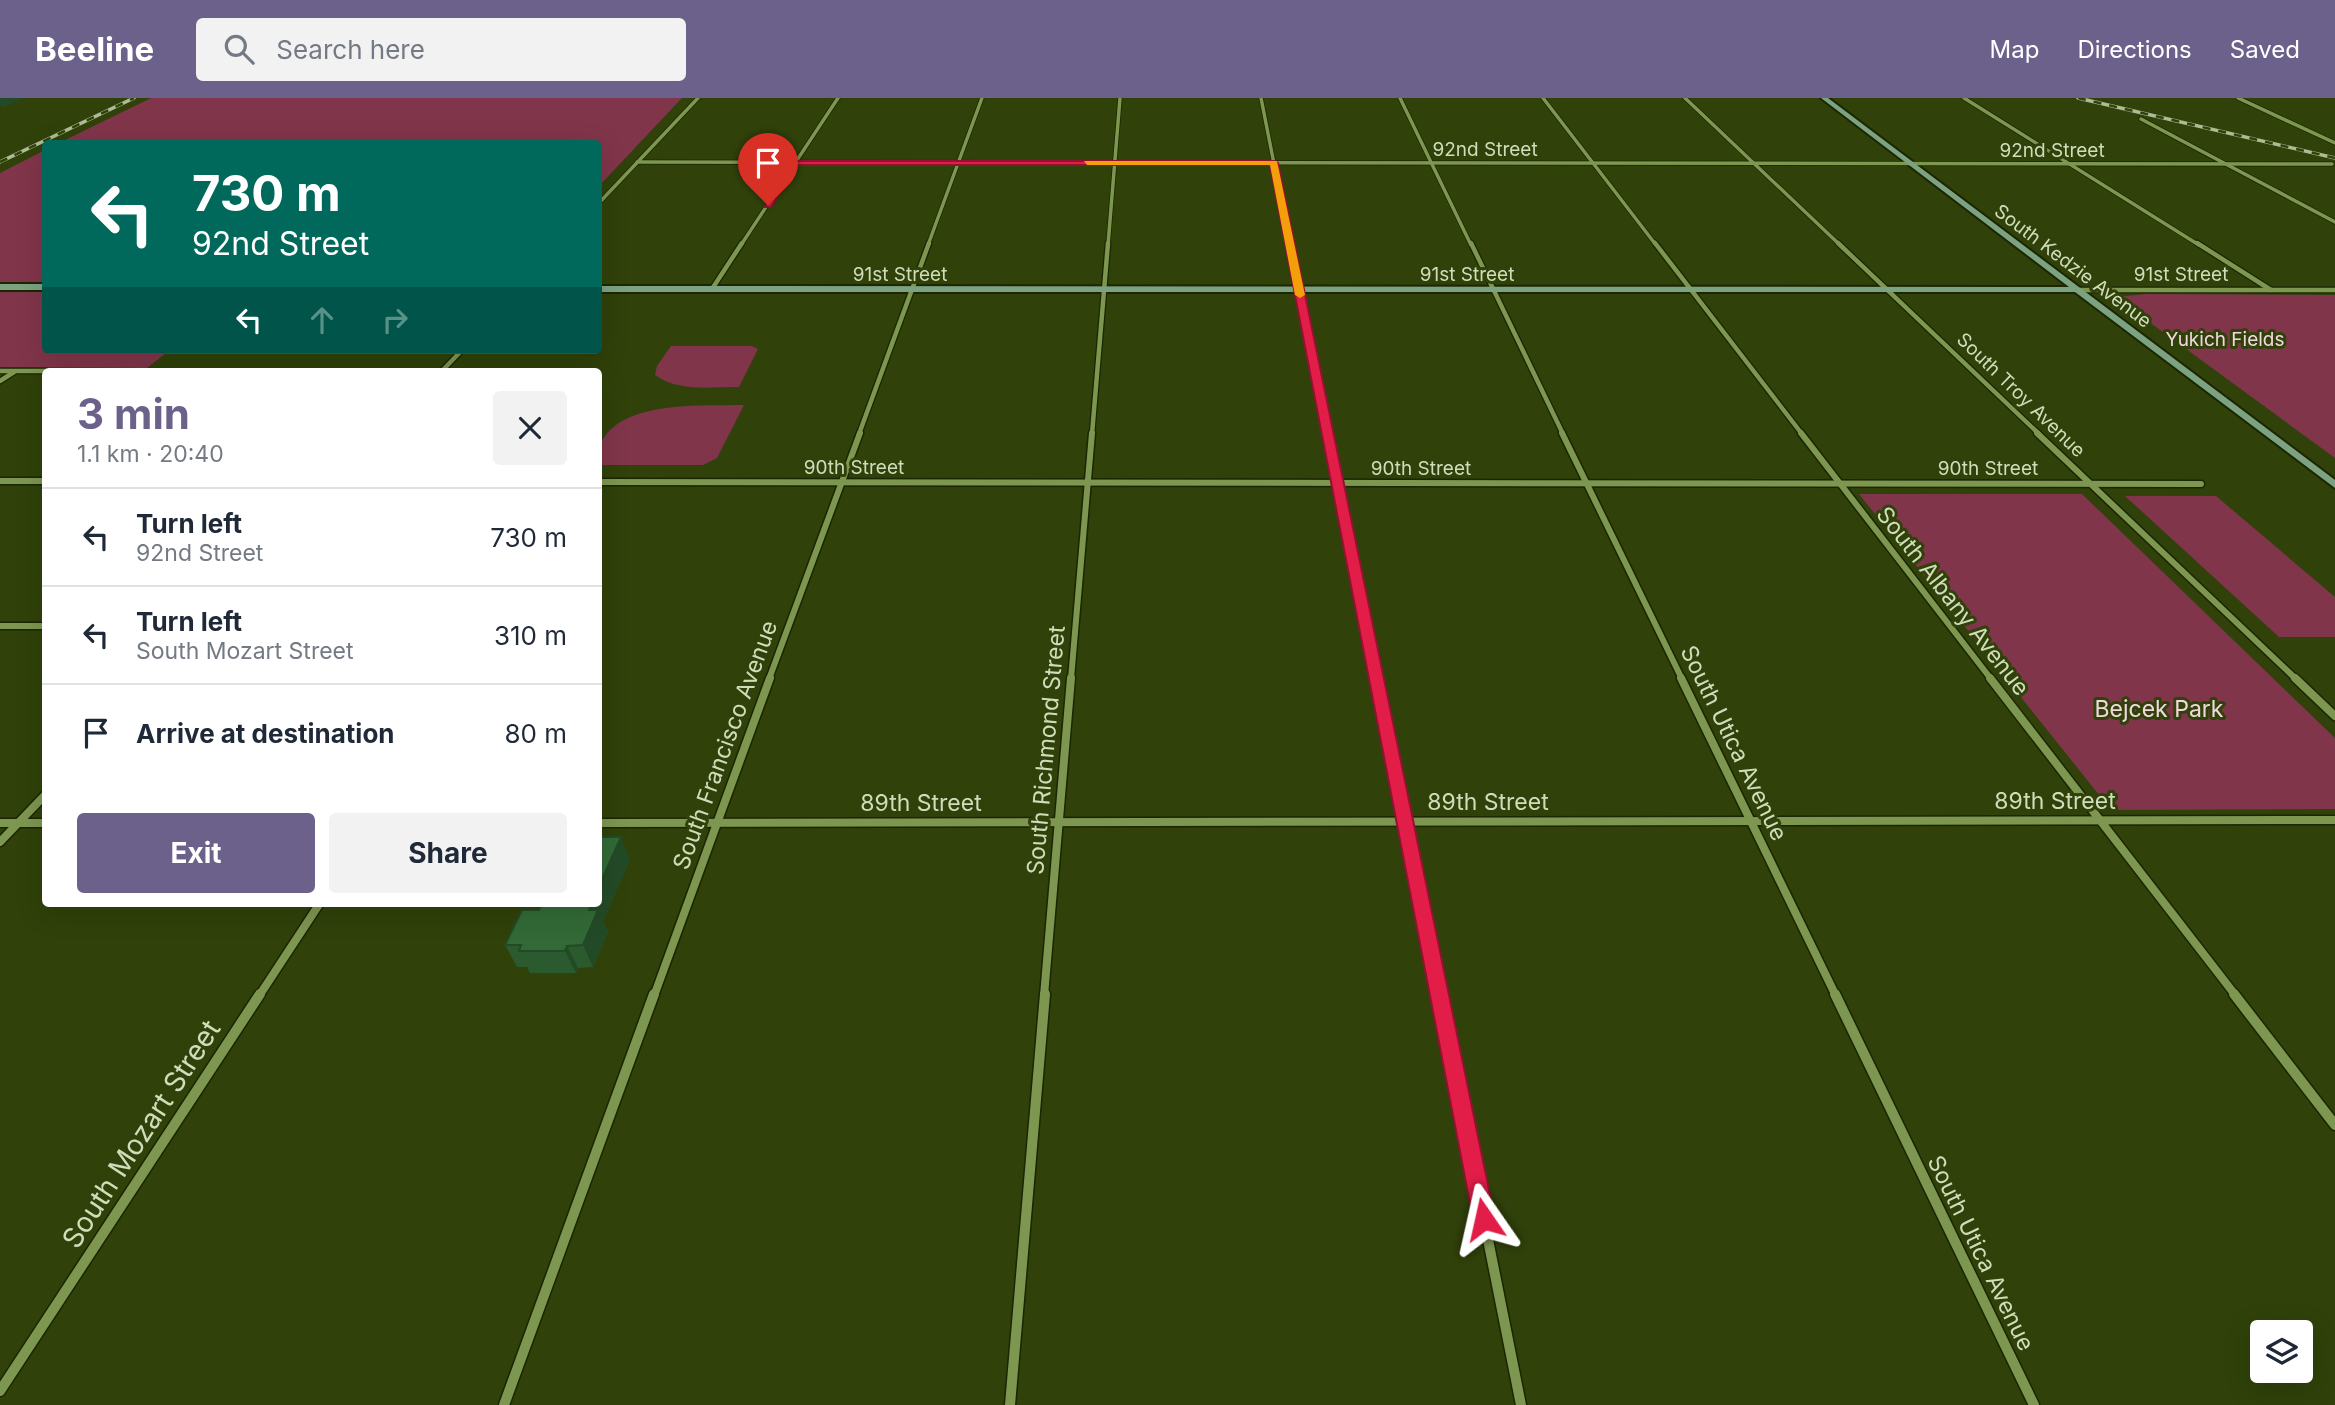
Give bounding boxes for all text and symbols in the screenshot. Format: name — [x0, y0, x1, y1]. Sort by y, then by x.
search box — [196, 18, 686, 81]
text: Beeline — [35, 29, 154, 69]
icon: search — [220, 30, 258, 68]
text: Search here — [276, 34, 425, 65]
text: Map — [1990, 35, 2039, 64]
text: Directions — [2077, 35, 2192, 64]
text: Saved — [2230, 35, 2300, 64]
pin — [738, 133, 798, 205]
street label: 92nd Street — [1432, 138, 1538, 161]
street label: 92nd Street — [1999, 139, 2105, 162]
icon: arrive — [749, 144, 787, 182]
text: 730 m — [192, 164, 341, 223]
icon: left — [77, 168, 168, 259]
street label: South Kedzie Avenue — [1990, 199, 2156, 333]
text: 92nd Street — [192, 224, 369, 263]
street label: 91st Street — [853, 263, 947, 286]
street label: 91st Street — [1420, 263, 1514, 286]
street label: 91st Street — [2134, 263, 2228, 286]
icon: left — [230, 301, 268, 339]
icon: ahead — [303, 301, 341, 339]
icon: right — [376, 301, 414, 339]
street label: South Troy Avenue — [1952, 328, 2090, 462]
park label: Yukich Fields — [2165, 328, 2285, 351]
text: 3 min — [77, 388, 190, 439]
button: close — [493, 391, 567, 465]
text: 1.1 km · 20:40 — [77, 440, 224, 468]
street label: 90th Street — [804, 456, 904, 479]
street label: 90th Street — [1371, 457, 1471, 480]
street label: 90th Street — [1938, 457, 2038, 480]
street label: South Albany Avenue — [1871, 501, 2035, 701]
text: Turn left — [136, 508, 242, 539]
icon: left — [77, 518, 115, 556]
text: 730 m — [490, 522, 567, 553]
text: 92nd Street — [136, 539, 263, 567]
text: Turn left — [136, 606, 242, 637]
icon: left — [77, 616, 115, 654]
street label: South Francisco Avenue — [667, 617, 783, 873]
text: 310 m — [494, 620, 567, 651]
street label: South Richmond Street — [1021, 624, 1071, 876]
text: South Mozart Street — [136, 637, 354, 665]
street label: South Utica Avenue — [1675, 641, 1793, 845]
park label: Bejcek Park — [2095, 695, 2224, 723]
icon: arrive — [77, 714, 115, 752]
text: Arrive at destination — [136, 718, 395, 749]
text: 80 m — [504, 718, 567, 749]
street label: 89th Street — [1994, 787, 2116, 815]
street label: 89th Street — [1427, 788, 1549, 816]
street label: 89th Street — [860, 789, 982, 817]
button: Exit — [77, 813, 315, 893]
button: Share — [329, 813, 567, 893]
street label: South Mozart Street — [55, 1014, 227, 1254]
street label: South Utica Avenue — [1922, 1151, 2040, 1355]
position arrow — [1447, 1182, 1521, 1256]
map controls — [2250, 1320, 2313, 1383]
button: layers — [2250, 1320, 2313, 1383]

